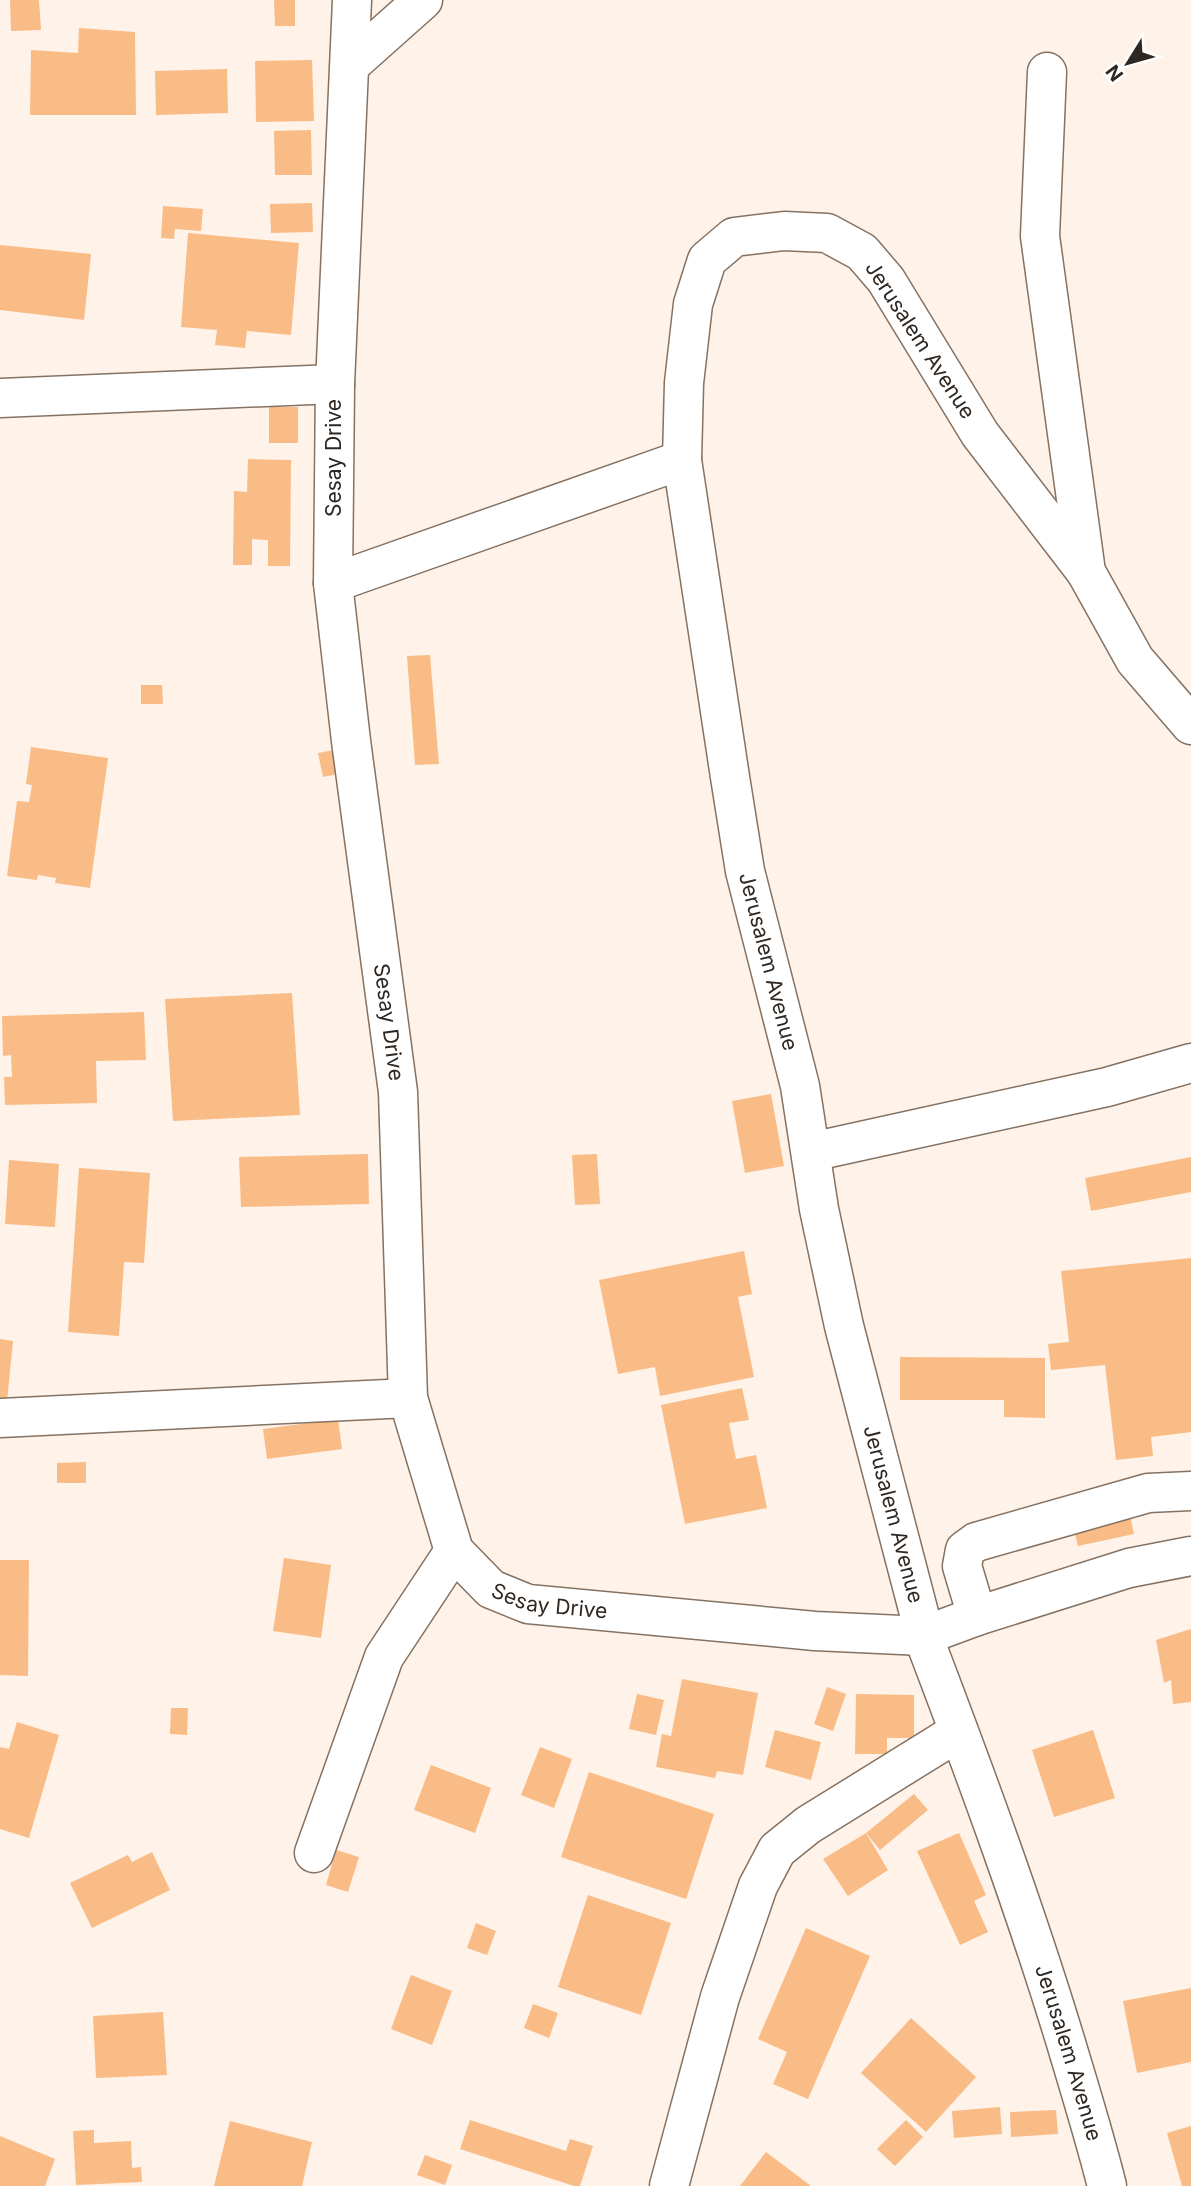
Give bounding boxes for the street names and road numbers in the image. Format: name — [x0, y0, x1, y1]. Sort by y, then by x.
street label: Jerusalem Avenue — [860, 256, 981, 423]
street label: Sesay Drive — [321, 399, 346, 517]
street label: Jerusalem Avenue — [734, 870, 803, 1053]
street label: Sesay Drive — [369, 962, 409, 1082]
street label: Jerusalem Avenue — [858, 1422, 929, 1606]
street label: Sesay Drive — [488, 1577, 609, 1623]
street label: Jerusalem Avenue — [1030, 1961, 1107, 2144]

